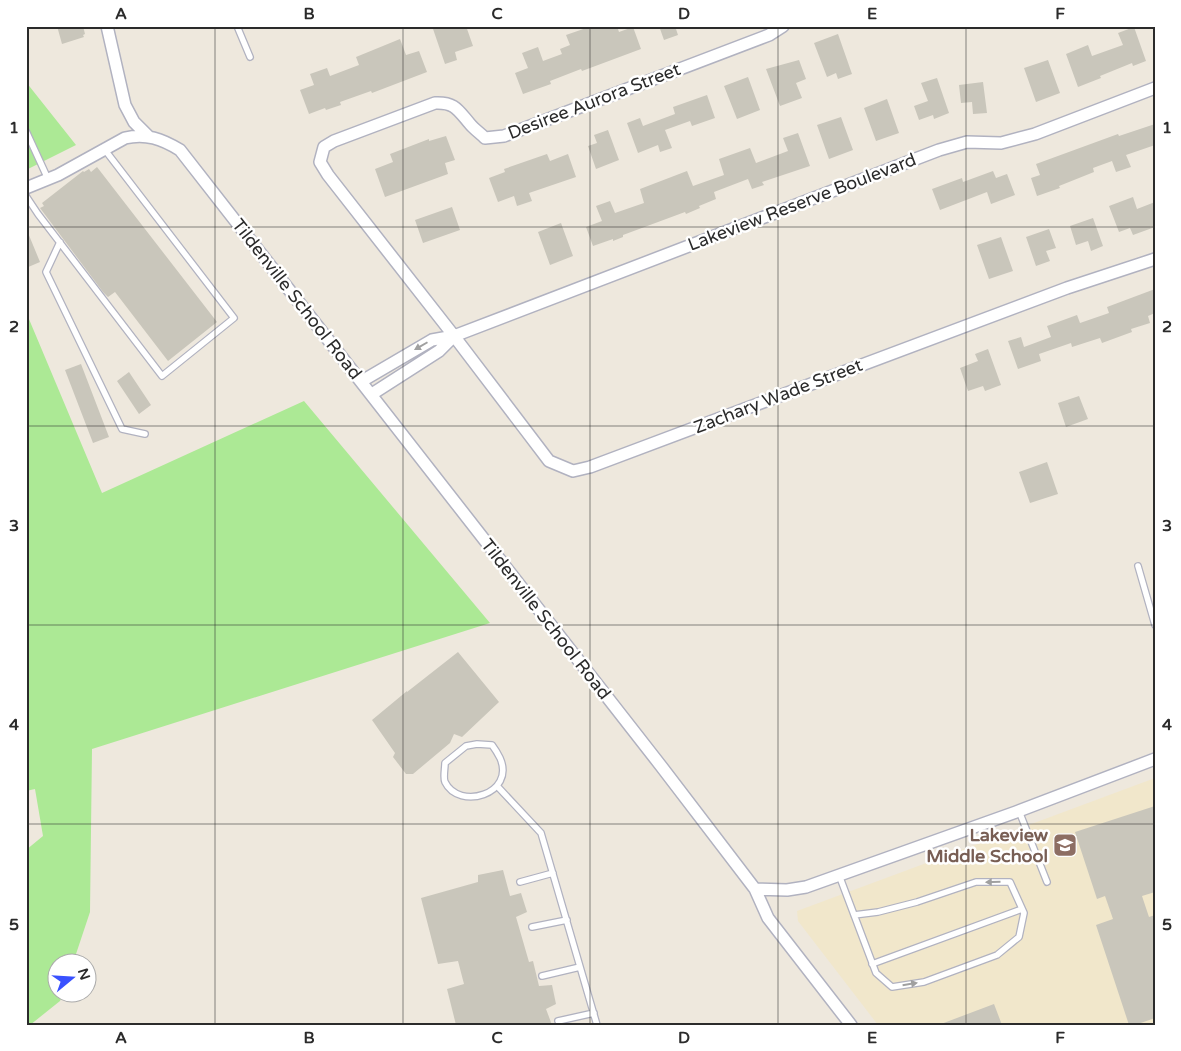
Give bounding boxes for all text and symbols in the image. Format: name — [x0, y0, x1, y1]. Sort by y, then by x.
text: A — [115, 4, 127, 24]
text: B — [303, 4, 315, 24]
text: C — [491, 4, 503, 24]
text: D — [678, 4, 690, 24]
text: E — [867, 4, 877, 24]
text: F — [1055, 4, 1065, 24]
street label: Desiree Aurora Street — [505, 58, 683, 144]
text: 1 — [9, 118, 19, 138]
text: 1 — [1162, 118, 1172, 138]
street label: Lakeview Reserve Boulevard — [685, 148, 919, 256]
street label: Tildenville School Road — [227, 214, 367, 384]
text: 2 — [9, 317, 19, 337]
text: 2 — [1162, 317, 1172, 337]
one-way arrow — [414, 342, 427, 351]
street label: Zachary Wade Street — [691, 354, 866, 438]
text: 3 — [9, 516, 19, 536]
text: 3 — [1162, 516, 1172, 536]
street label: Tildenville School Road — [476, 534, 616, 704]
text: 4 — [9, 715, 19, 735]
text: 4 — [1162, 715, 1172, 735]
place label: Lakeview Middle School — [926, 824, 1049, 867]
school or university icon: Lakeview Middle School — [1052, 832, 1078, 858]
one-way arrow — [985, 878, 1001, 886]
text: 5 — [9, 915, 19, 935]
text: 5 — [1162, 915, 1172, 935]
north arrow — [48, 954, 98, 1004]
text: N — [74, 966, 94, 982]
one-way arrow — [902, 980, 918, 988]
text: A — [115, 1028, 127, 1048]
text: B — [303, 1028, 315, 1048]
text: C — [491, 1028, 503, 1048]
text: D — [678, 1028, 690, 1048]
text: E — [867, 1028, 877, 1048]
text: F — [1055, 1028, 1065, 1048]

